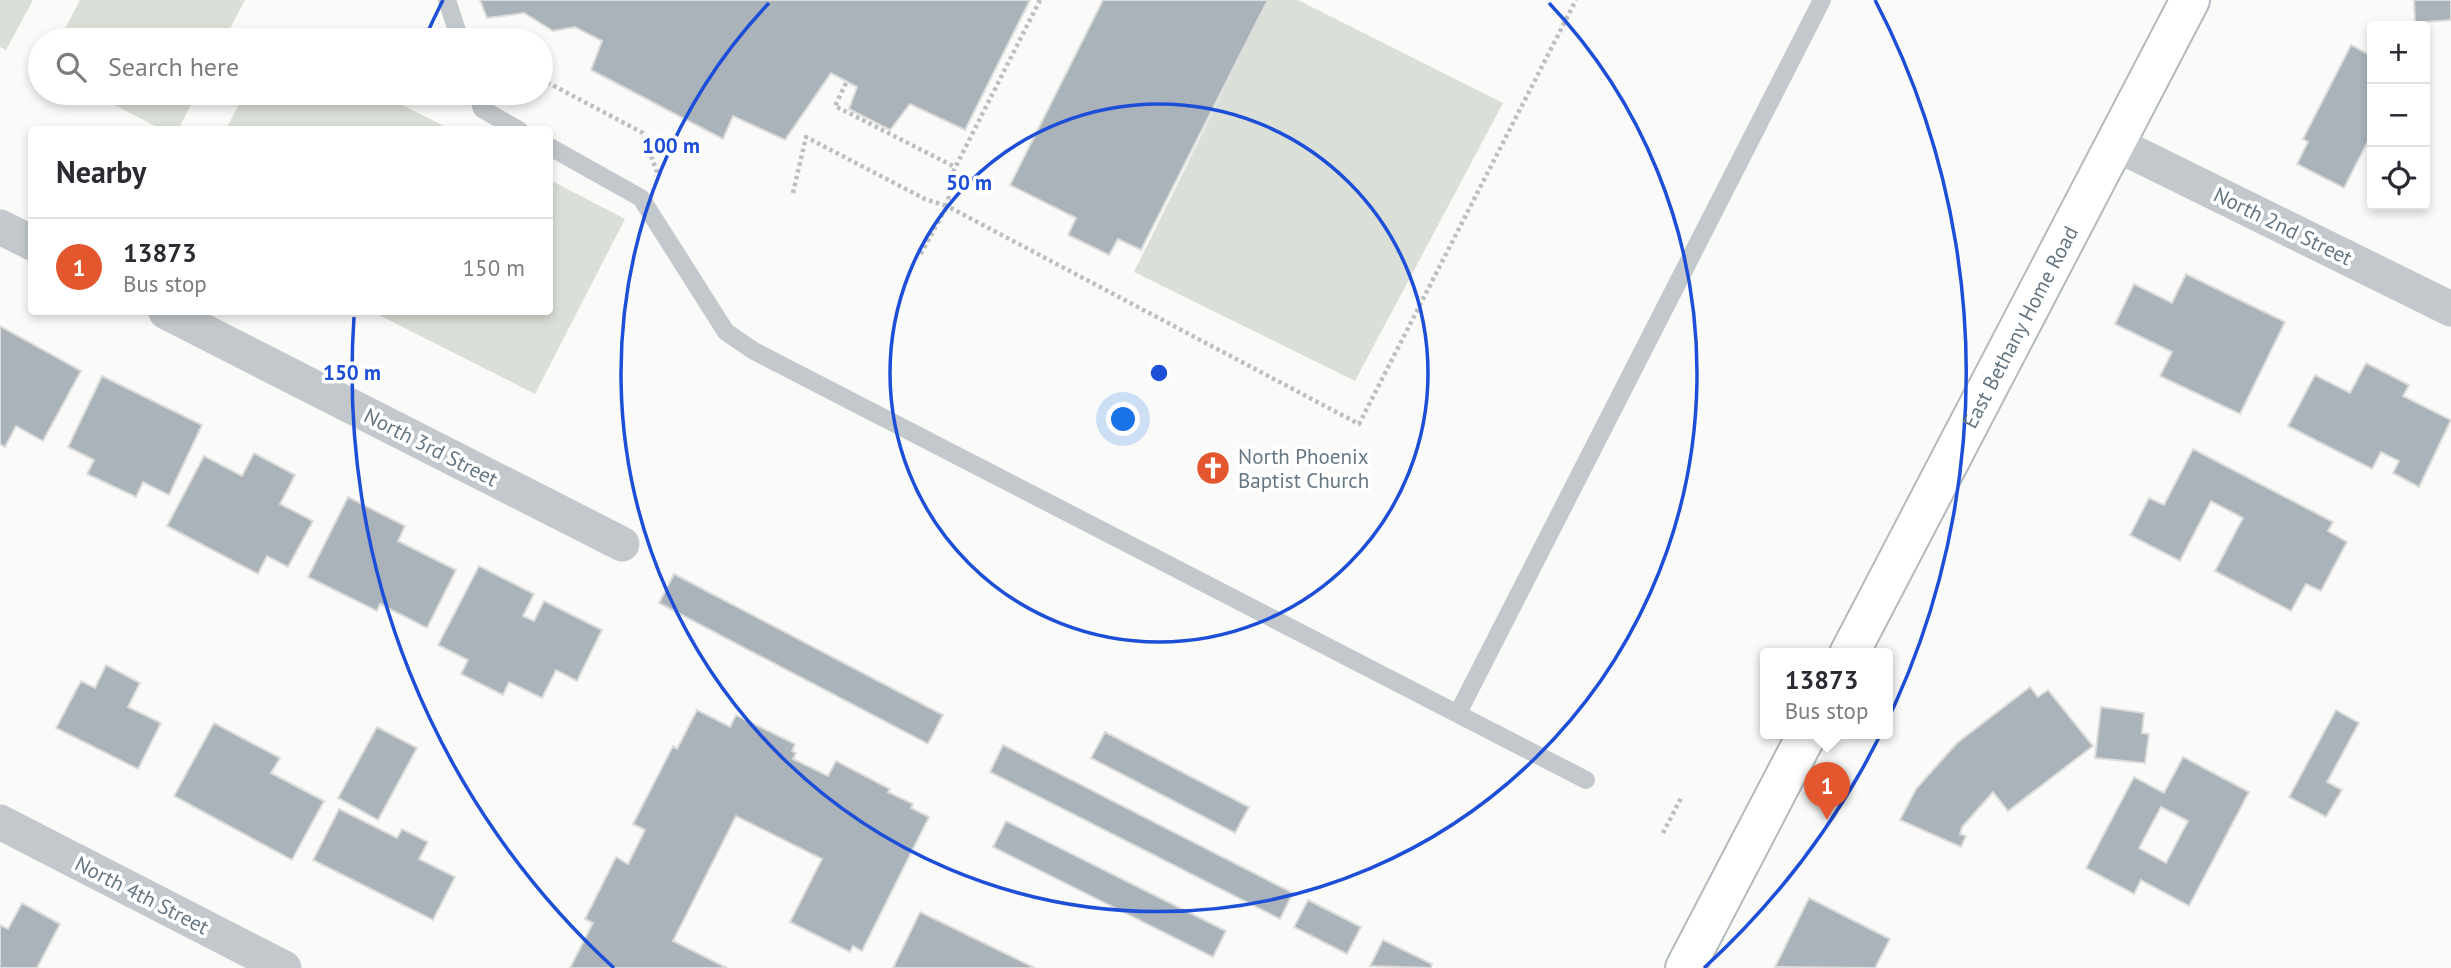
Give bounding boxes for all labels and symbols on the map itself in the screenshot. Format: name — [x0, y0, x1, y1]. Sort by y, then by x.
text: 100 m — [642, 132, 700, 159]
text: 50 m — [946, 169, 992, 196]
street label: North 2nd Street — [2209, 181, 2357, 271]
street label: East Bethany Home Road — [1956, 221, 2083, 433]
text: 150 m — [323, 359, 381, 386]
centre of rings — [1147, 361, 1171, 385]
street label: North 3rd Street — [360, 402, 502, 492]
your location — [1106, 402, 1140, 436]
place label: North Phoenix Baptist Church — [1238, 443, 1369, 494]
church icon: North Phoenix Baptist Church — [1194, 449, 1232, 487]
pin: 1 — [1804, 762, 1850, 820]
street label: North 4th Street — [71, 850, 213, 940]

